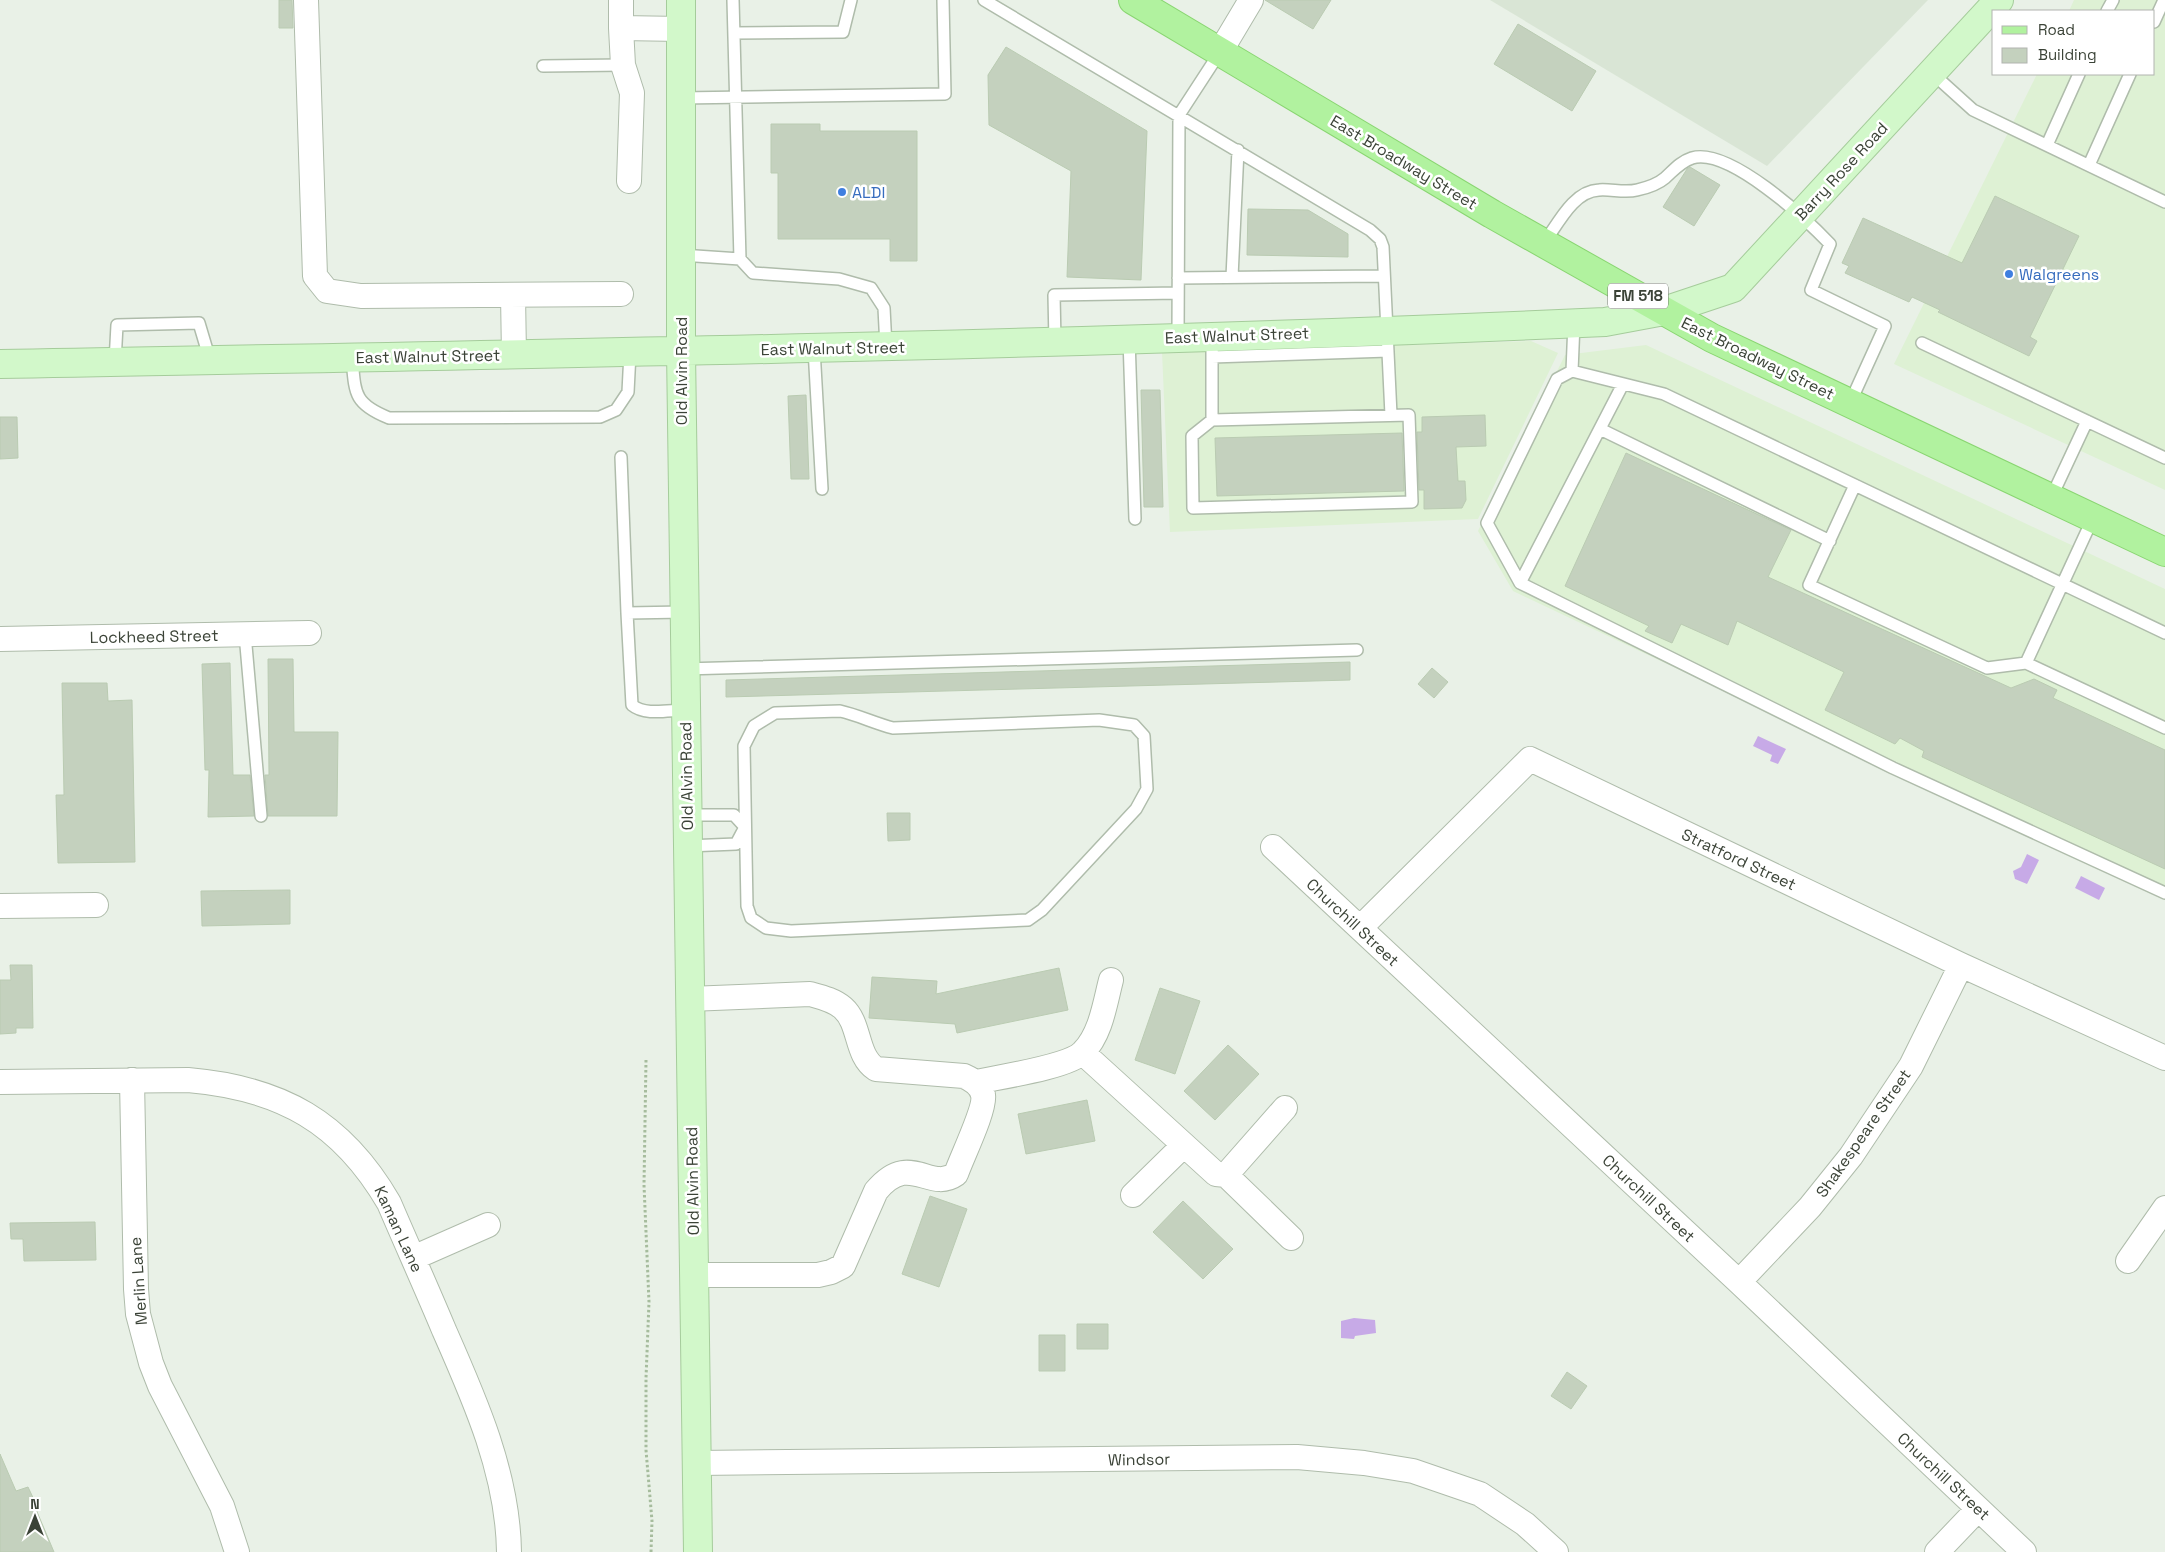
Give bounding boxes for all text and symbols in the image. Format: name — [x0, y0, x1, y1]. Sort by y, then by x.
legend — [1992, 10, 2155, 75]
text: Road — [2038, 20, 2075, 39]
text: Building — [2038, 45, 2097, 64]
street label: East Broadway Street — [1326, 110, 1481, 215]
street label: Barry Rose Road — [1790, 118, 1892, 225]
place label: ALDI — [852, 182, 885, 203]
marker: ALDI — [836, 186, 848, 198]
place label: Walgreens — [2019, 264, 2099, 285]
marker: Walgreens — [2003, 268, 2015, 280]
road number: FM 518 — [1608, 284, 1668, 308]
street label: East Broadway Street — [1678, 312, 1838, 405]
street label: Old Alvin Road — [671, 317, 692, 425]
street label: East Walnut Street — [1164, 322, 1310, 349]
street label: East Walnut Street — [761, 337, 905, 360]
street label: East Walnut Street — [356, 345, 500, 368]
street label: Lockheed Street — [89, 625, 219, 648]
street label: Old Alvin Road — [675, 722, 698, 830]
street label: Stratford Street — [1678, 824, 1799, 895]
street label: Churchill Street — [1302, 874, 1404, 971]
street label: Shakespeare Street — [1811, 1065, 1916, 1202]
street label: Old Alvin Road — [681, 1127, 704, 1235]
street label: Churchill Street — [1598, 1150, 1700, 1247]
street label: Kaman Lane — [369, 1183, 428, 1276]
street label: Merlin Lane — [125, 1236, 152, 1326]
street label: Churchill Street — [1893, 1428, 1995, 1525]
street label: Windsor — [1108, 1448, 1170, 1471]
north arrow — [10, 1492, 60, 1542]
text: N — [30, 1495, 40, 1513]

